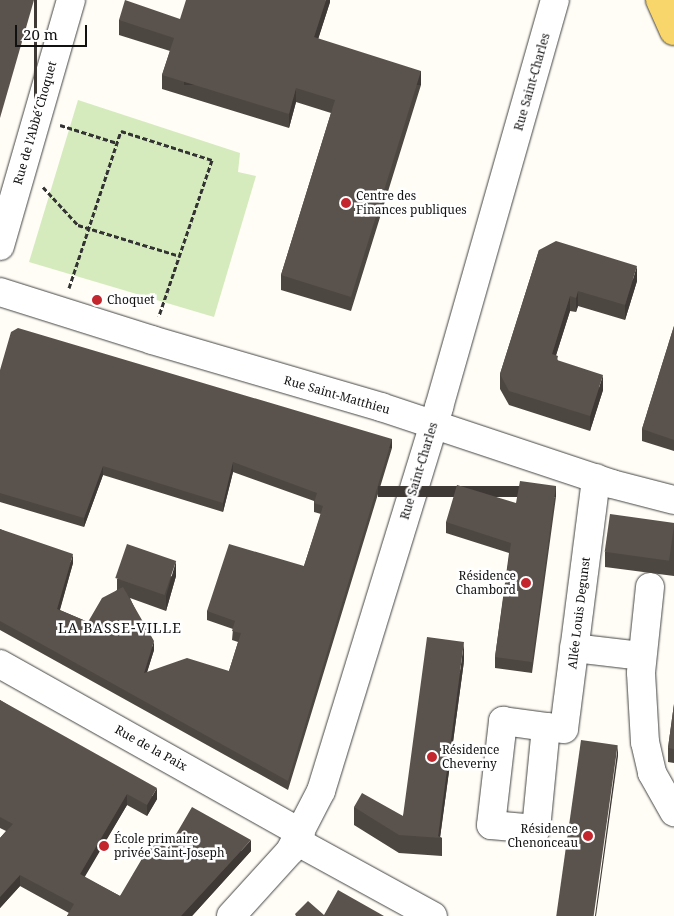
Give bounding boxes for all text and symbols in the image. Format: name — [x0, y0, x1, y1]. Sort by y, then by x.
scale bar — [18, 15, 90, 47]
text: 20 m — [23, 24, 58, 44]
street label: Rue Saint-Charles — [511, 32, 553, 132]
street label: Rue de l'Abbé Choquet — [10, 60, 60, 186]
place label: Centre des Finances publiques — [356, 189, 467, 217]
marker: Centre des Finances publiques — [340, 197, 352, 209]
place label: Choquet — [107, 293, 155, 307]
marker: Choquet — [91, 294, 103, 306]
street label: Rue Saint-Matthieu — [282, 373, 392, 417]
street label: Rue Saint-Charles — [397, 421, 441, 521]
street label: Allée Louis Degunst — [565, 556, 593, 670]
place label: Résidence Chambord — [456, 569, 516, 597]
marker: Résidence Chambord — [520, 577, 532, 589]
district label: LA BASSE-VILLE — [56, 620, 184, 636]
street label: Rue de la Paix — [112, 722, 190, 774]
place label: Résidence Cheverny — [442, 743, 499, 771]
marker: Résidence Cheverny — [426, 751, 438, 763]
place label: Résidence Chenonceau — [507, 822, 578, 850]
marker: Résidence Chenonceau — [582, 830, 594, 842]
place label: École primaire privée Saint-Joseph — [114, 832, 225, 860]
marker: École primaire privée Saint-Joseph — [98, 840, 110, 852]

